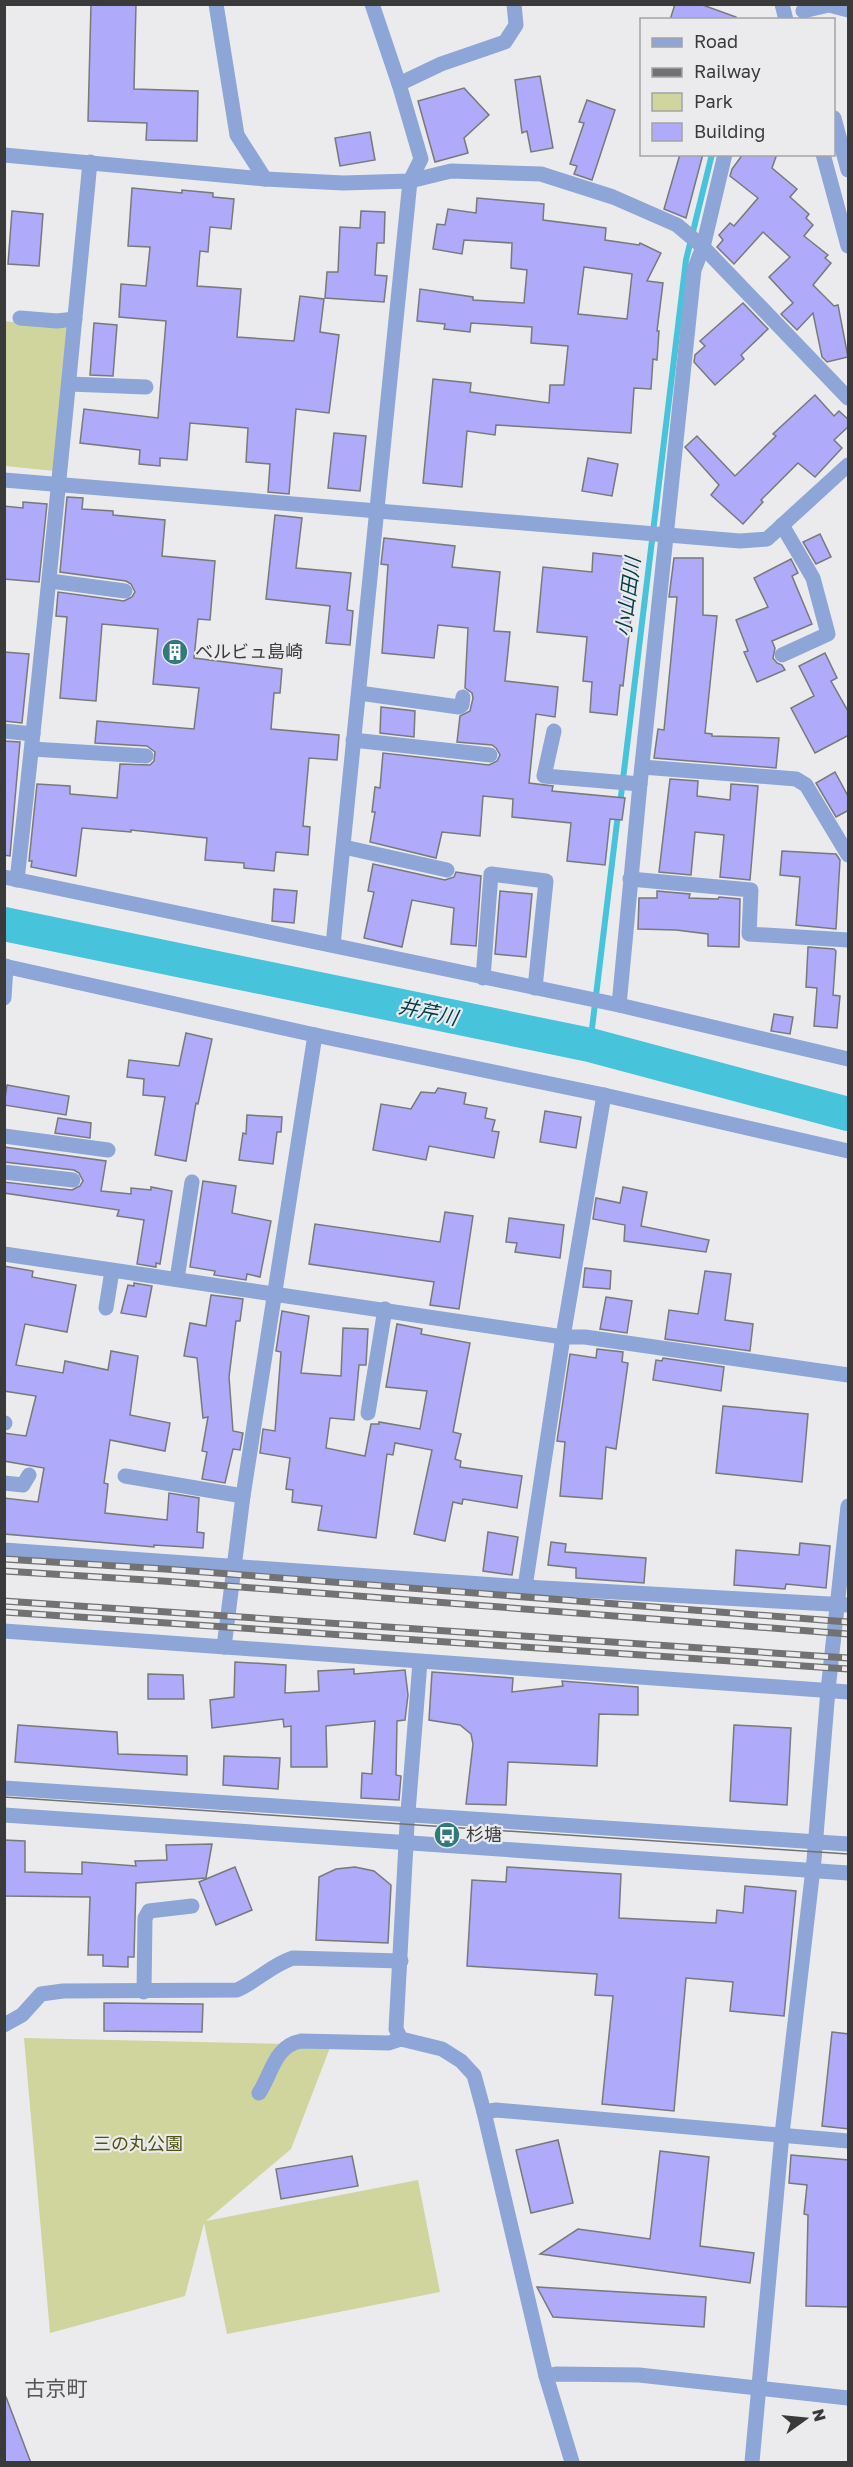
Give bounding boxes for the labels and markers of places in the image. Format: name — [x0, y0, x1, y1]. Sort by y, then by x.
building icon: ベルビュ島崎 — [160, 637, 190, 667]
place label: ベルビュ島崎 — [195, 640, 303, 662]
bus stop icon: 杉塘 — [432, 1820, 462, 1850]
place label: 杉塘 — [466, 1823, 502, 1845]

